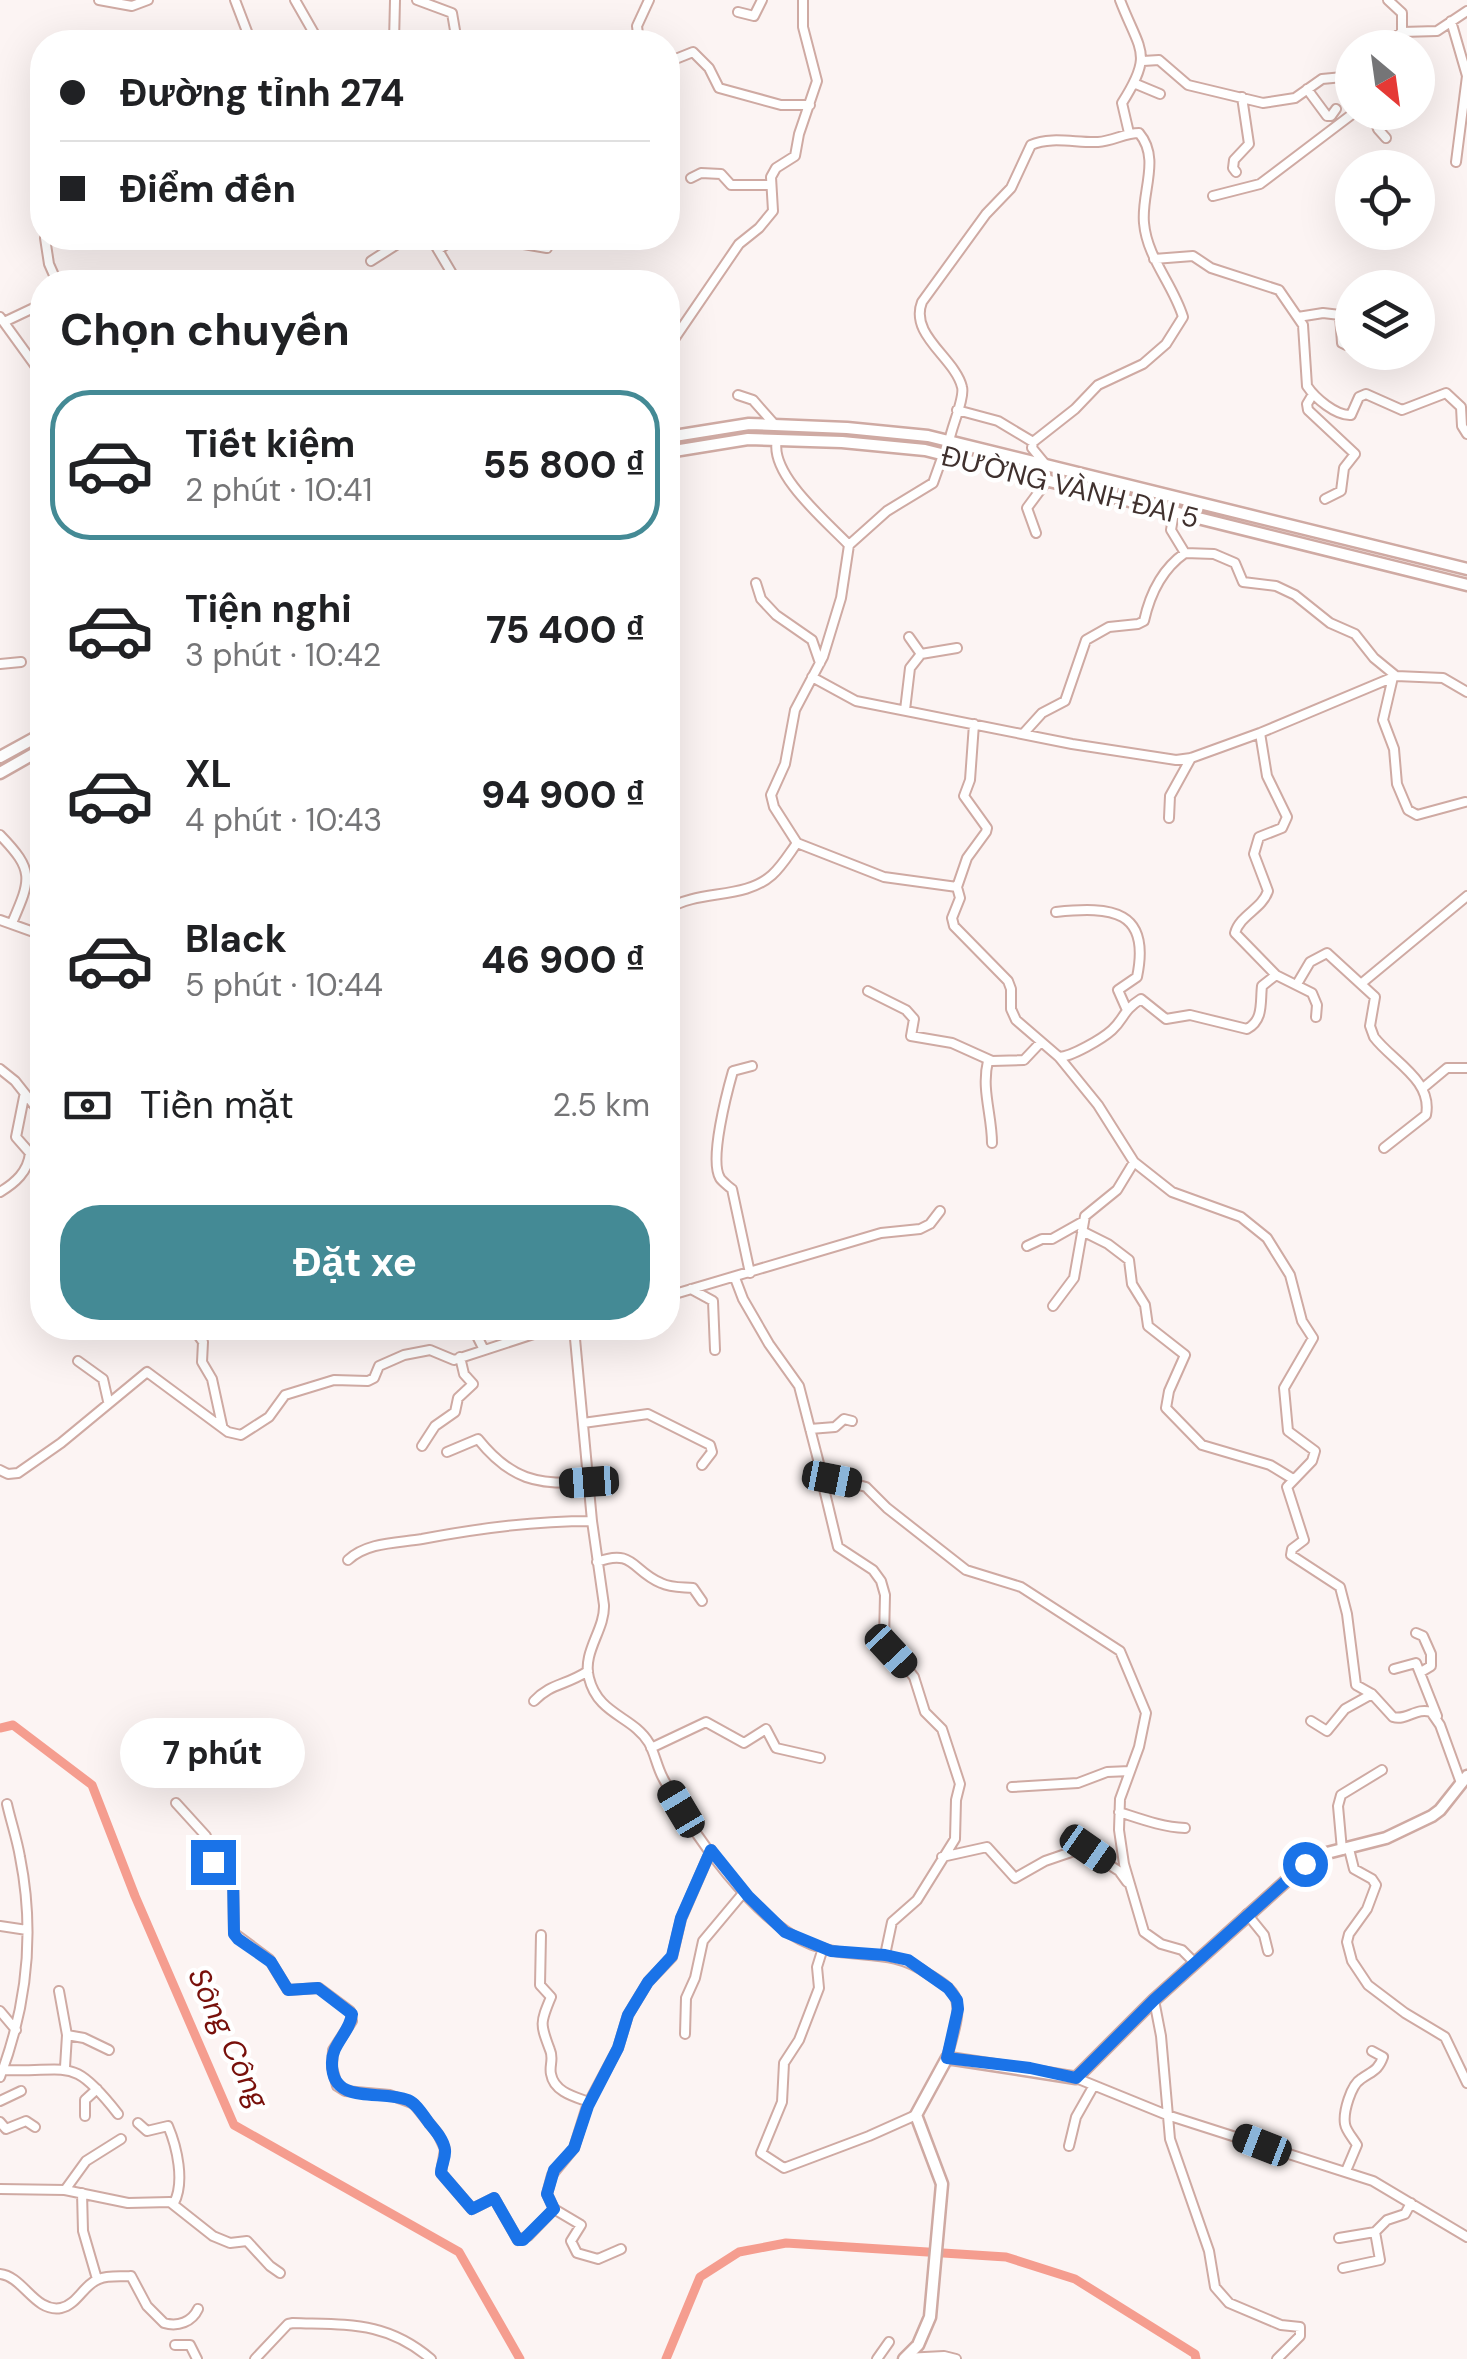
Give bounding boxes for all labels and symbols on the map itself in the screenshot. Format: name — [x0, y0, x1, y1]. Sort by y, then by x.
north arrow — [1335, 30, 1435, 130]
street label: ĐƯỜNG VÀNH ĐAI 5 — [937, 437, 1203, 537]
car — [800, 1459, 864, 1499]
car — [558, 1465, 620, 1499]
car — [860, 1619, 922, 1683]
callout: 7 phút — [120, 1717, 306, 1787]
car — [653, 1776, 709, 1842]
car — [1055, 1820, 1121, 1878]
route end — [191, 1840, 236, 1885]
route start — [1283, 1842, 1328, 1887]
water label: Sông Công — [179, 1961, 279, 2116]
car — [1229, 2120, 1295, 2170]

